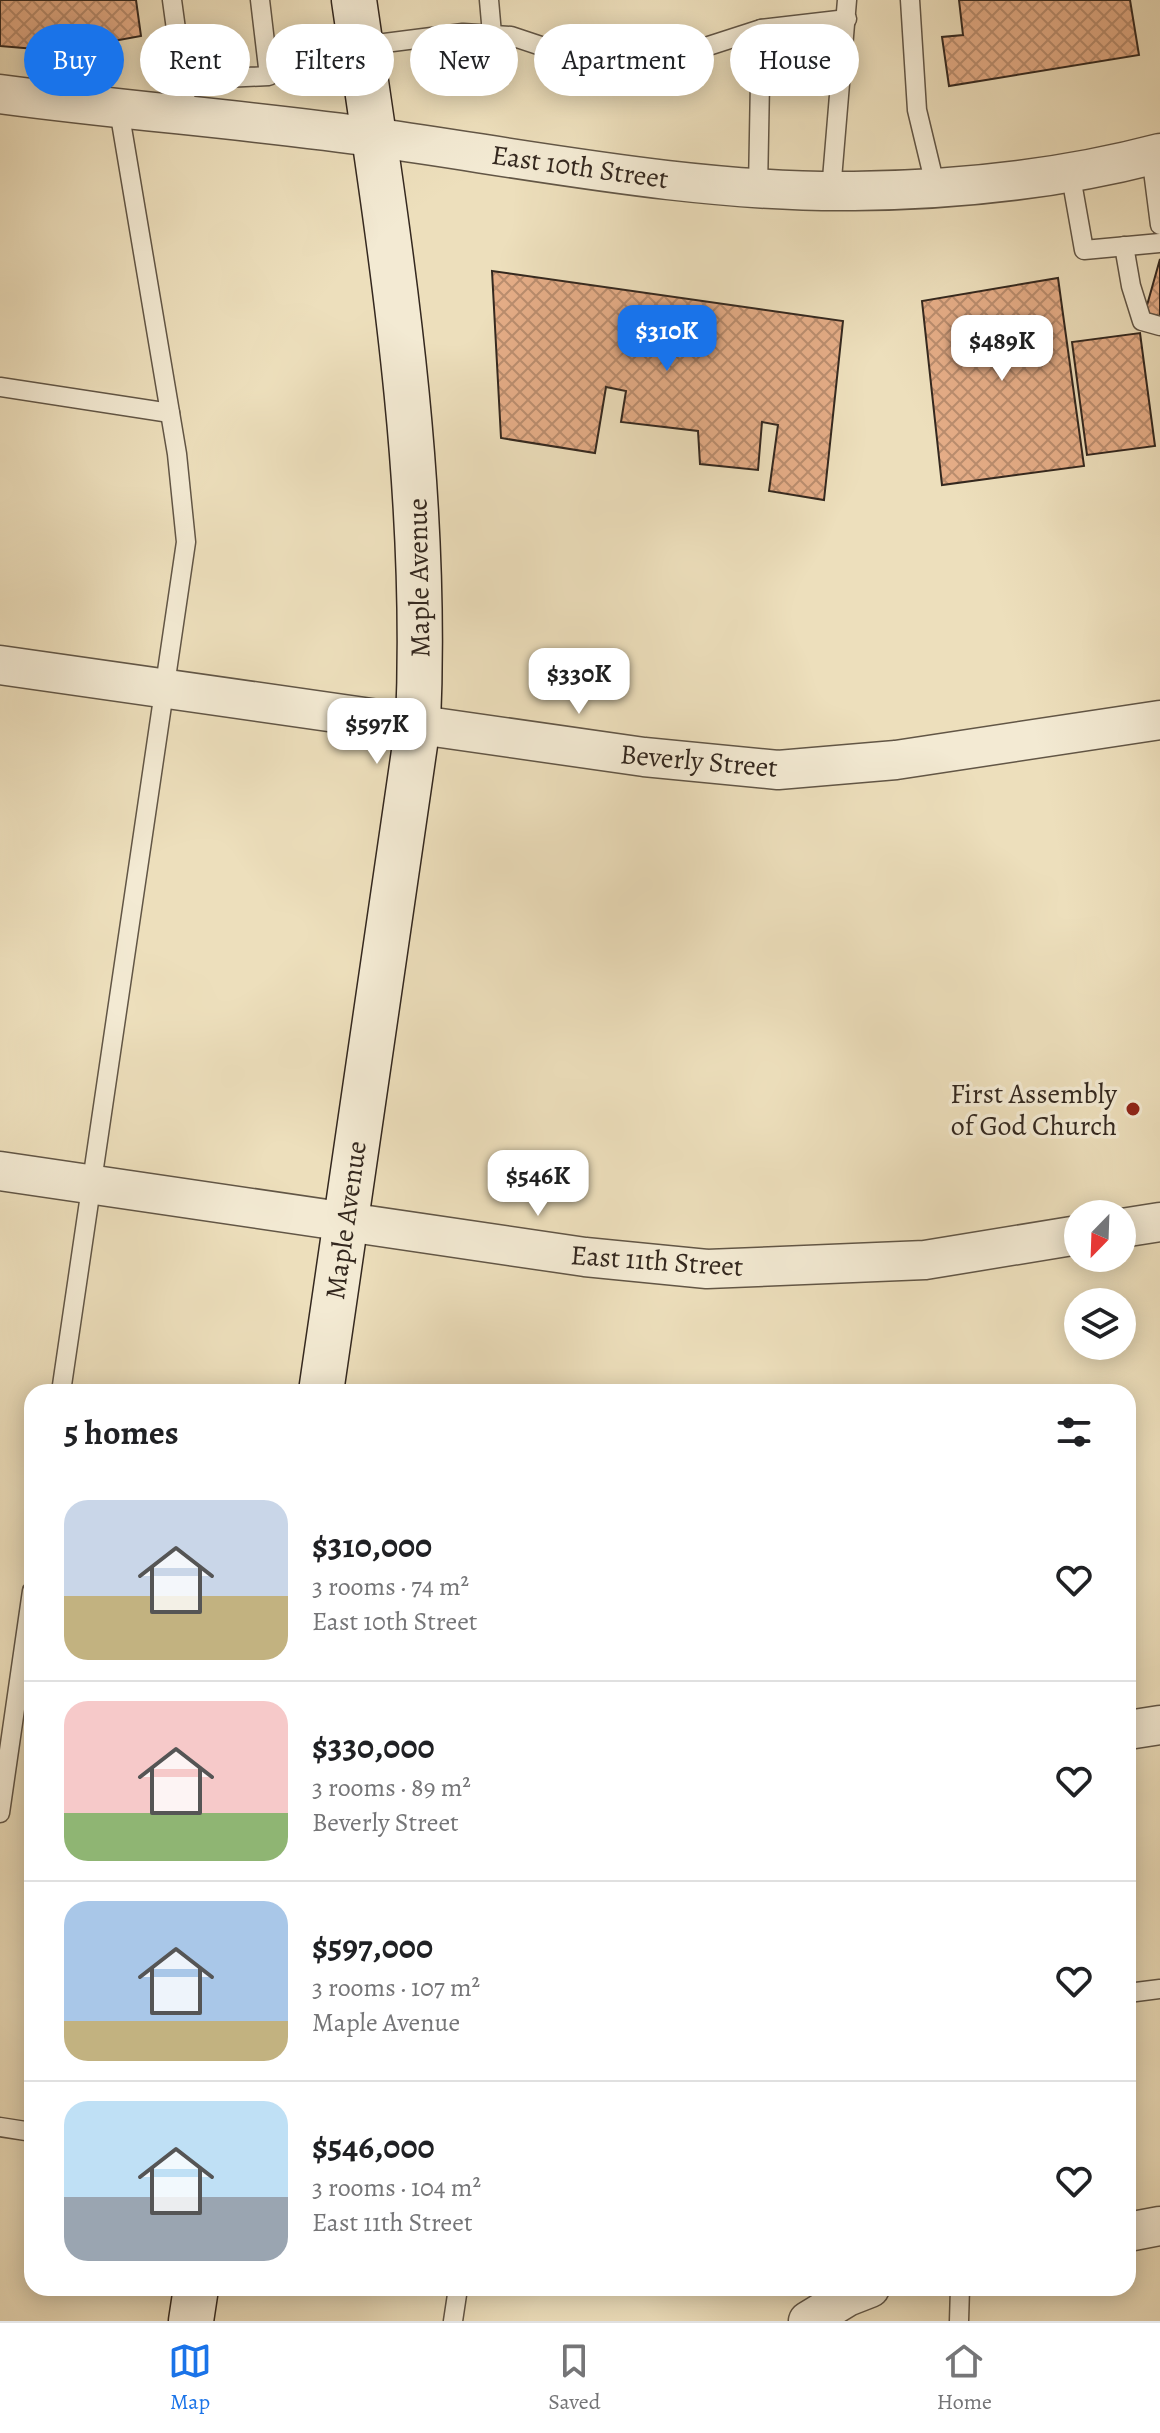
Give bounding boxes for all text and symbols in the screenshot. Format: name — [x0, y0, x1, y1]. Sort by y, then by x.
chip: Buy — [24, 24, 124, 96]
chip: Rent — [140, 24, 250, 96]
chip: Filters — [266, 24, 394, 96]
chip: New — [410, 24, 518, 96]
chip: Apartment — [534, 24, 714, 96]
chip: House — [730, 24, 859, 96]
street label: East 10th Street — [489, 136, 671, 198]
pin: $310K — [611, 305, 723, 373]
text: $310K — [636, 313, 698, 348]
pin: $489K — [946, 315, 1058, 383]
text: $489K — [969, 323, 1035, 358]
street label: Maple Avenue — [399, 498, 439, 658]
pin: $330K — [523, 648, 635, 716]
text: $330K — [547, 656, 611, 691]
pin: $597K — [321, 698, 433, 766]
text: $597K — [345, 706, 409, 741]
street label: Beverly Street — [619, 735, 779, 787]
place label: First Assembly of God Church — [950, 1075, 1118, 1145]
marker: First Assembly of God Church — [1124, 1100, 1142, 1118]
street label: Maple Avenue — [316, 1138, 376, 1302]
pin: $546K — [482, 1150, 594, 1218]
text: $546K — [506, 1158, 570, 1193]
north arrow — [1064, 1200, 1136, 1272]
map controls — [1064, 1200, 1136, 1360]
street label: East 11th Street — [569, 1236, 744, 1286]
button: layers — [1064, 1288, 1136, 1360]
text: 5 homes — [64, 1409, 179, 1456]
icon: filters — [1052, 1410, 1096, 1454]
text: $310,000 — [312, 1522, 432, 1569]
icon: home — [128, 1532, 224, 1628]
icon: heart — [1052, 1558, 1096, 1602]
text: 3 rooms · 74 m² — [312, 1569, 469, 1604]
text: East 10th Street — [312, 1604, 477, 1639]
text: $330,000 — [312, 1723, 435, 1770]
icon: home — [128, 1733, 224, 1829]
icon: heart — [1052, 1759, 1096, 1803]
text: 3 rooms · 89 m² — [312, 1770, 471, 1805]
text: Beverly Street — [312, 1805, 459, 1840]
text: $597,000 — [312, 1923, 433, 1970]
icon: home — [128, 1933, 224, 2029]
icon: heart — [1052, 1959, 1096, 2003]
text: 3 rooms · 107 m² — [312, 1970, 480, 2005]
text: Maple Avenue — [312, 2005, 460, 2040]
text: $546,000 — [312, 2123, 435, 2170]
icon: home — [128, 2133, 224, 2229]
icon: heart — [1052, 2159, 1096, 2203]
text: 3 rooms · 104 m² — [312, 2170, 481, 2205]
text: East 11th Street — [312, 2205, 472, 2240]
tab: Map — [168, 2339, 212, 2417]
tab: Saved — [548, 2339, 600, 2417]
tab: Home — [937, 2339, 992, 2417]

